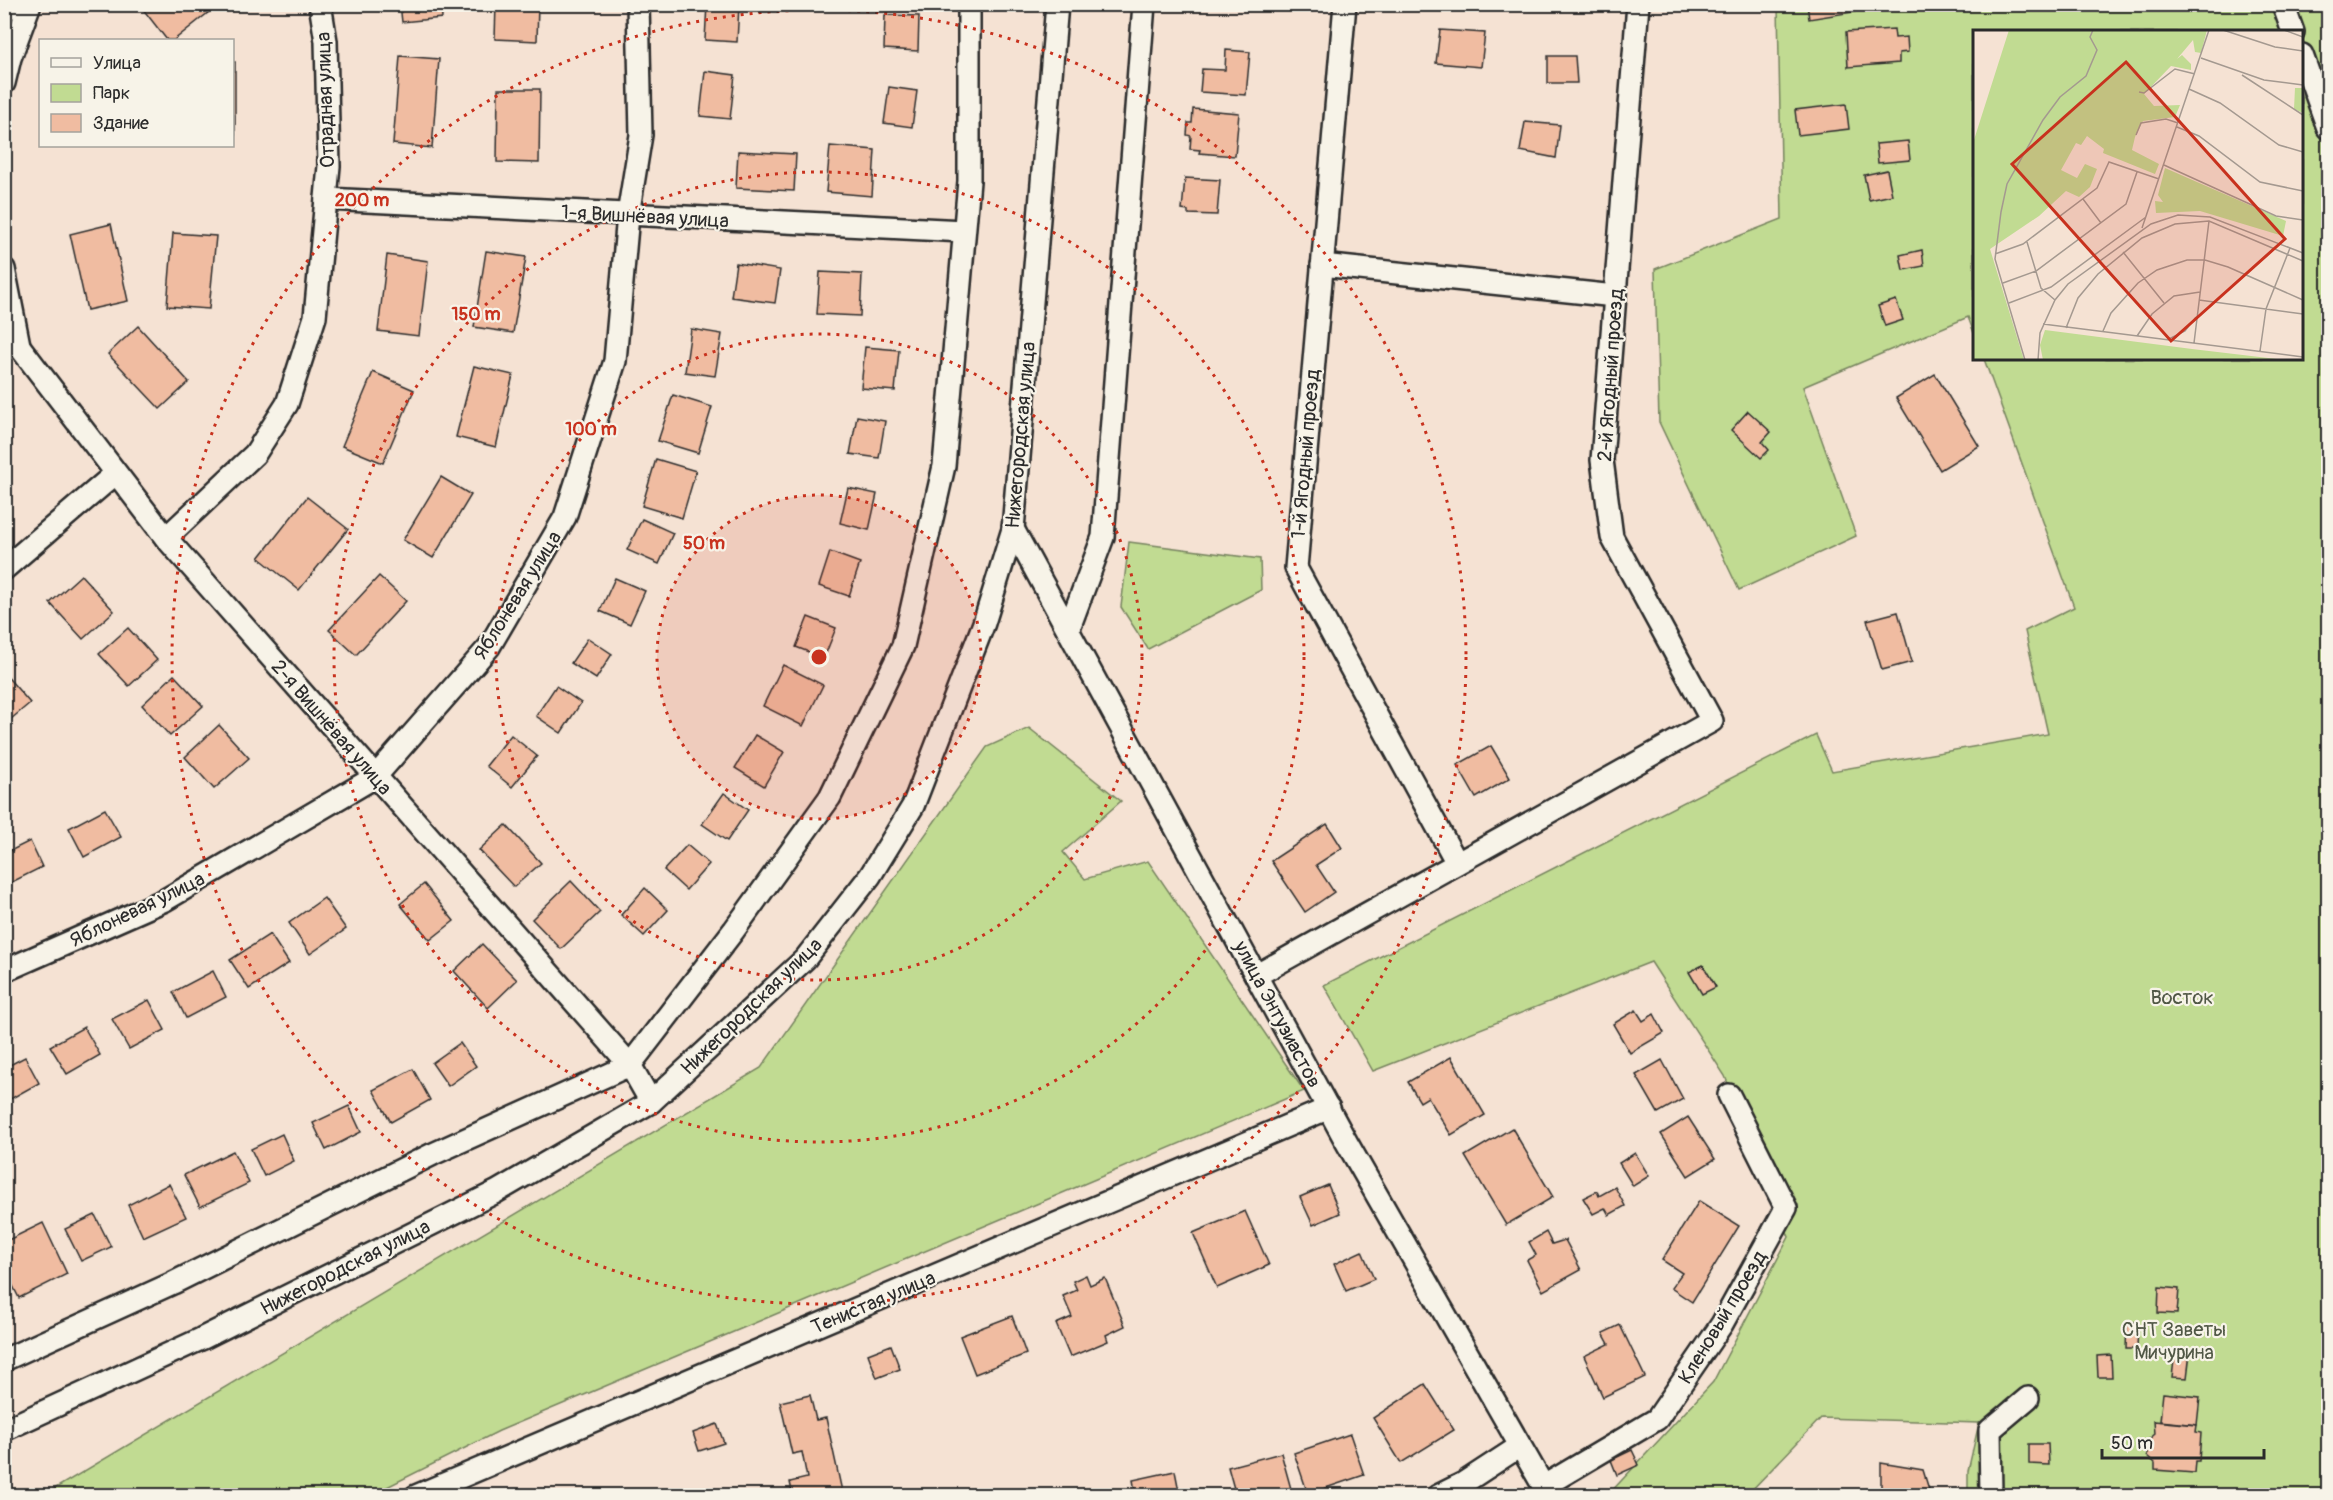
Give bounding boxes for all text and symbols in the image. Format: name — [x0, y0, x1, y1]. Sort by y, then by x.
inset map — [1973, 30, 2303, 360]
street label: Отрадная улица — [311, 31, 340, 169]
legend — [39, 39, 234, 147]
text: Улица — [93, 52, 141, 75]
text: Парк — [93, 82, 130, 105]
text: Здание — [93, 112, 149, 135]
text: 200 m — [335, 189, 389, 212]
street label: 1-я Вишнёвая улица — [560, 200, 729, 233]
street label: 2-й Ягодный проезд — [1592, 288, 1629, 462]
text: 150 m — [452, 303, 501, 326]
street label: Нижегородская улица — [1000, 341, 1041, 529]
street label: 1-й Ягодный проезд — [1286, 368, 1325, 540]
text: 100 m — [565, 418, 617, 441]
street label: Яблоневая улица — [468, 526, 567, 664]
text: 50 m — [683, 532, 725, 555]
centre of rings — [809, 647, 829, 667]
street label: 2-я Вишнёвая улица — [266, 654, 397, 800]
street label: Яблоневая улица — [66, 866, 209, 953]
street label: Нижегородская улица — [675, 932, 827, 1080]
street label: улица Энтузиастов — [1228, 936, 1327, 1092]
park label: Восток — [2151, 985, 2213, 1010]
street label: Нижегородская улица — [256, 1214, 434, 1321]
street label: Кленовый проезд — [1673, 1246, 1772, 1388]
street label: Тенистая улица — [807, 1265, 939, 1340]
park label: СНТ Заветы Мичурина — [2122, 1317, 2226, 1365]
scale bar — [2102, 1422, 2264, 1460]
text: 50 m — [2111, 1432, 2153, 1455]

